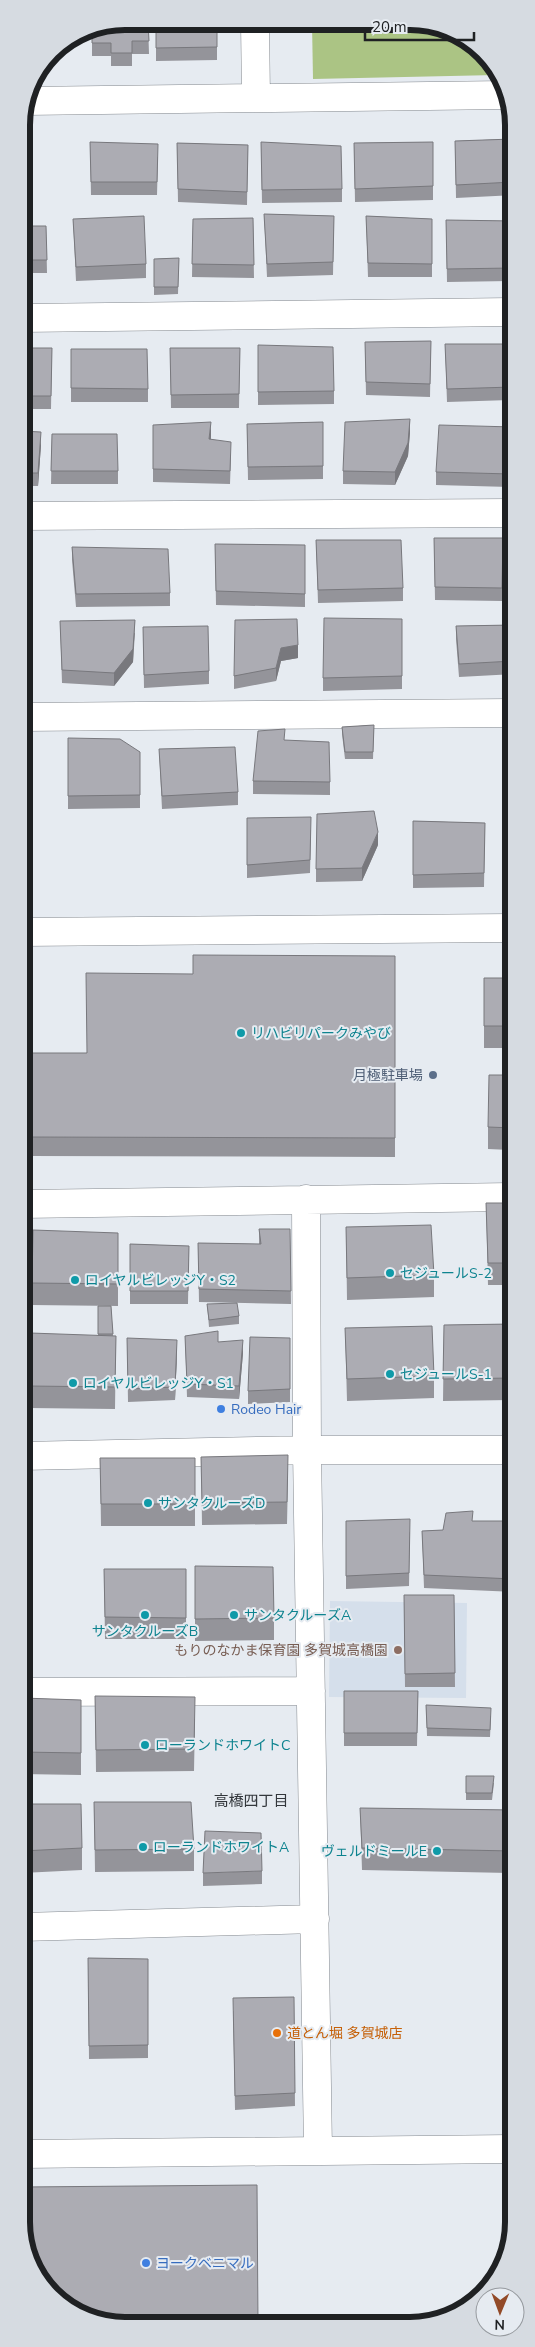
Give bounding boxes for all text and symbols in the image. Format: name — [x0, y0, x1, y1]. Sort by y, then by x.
scale bar — [365, 10, 474, 42]
text: 20 m — [372, 17, 407, 37]
place label: リハビリパークみやび — [251, 1024, 391, 1043]
marker: リハビリパークみやび — [235, 1027, 247, 1039]
place label: 月極駐車場 — [353, 1066, 423, 1085]
marker: 月極駐車場 — [427, 1069, 439, 1081]
place label: セジュールS-2 — [400, 1264, 492, 1283]
marker: セジュールS-2 — [384, 1267, 396, 1279]
place label: ロイヤルビレッジY・S2 — [85, 1271, 236, 1290]
marker: ロイヤルビレッジY・S2 — [69, 1274, 81, 1286]
place label: セジュールS-1 — [400, 1365, 492, 1384]
marker: セジュールS-1 — [384, 1368, 396, 1380]
place label: ロイヤルビレッジY・S1 — [83, 1374, 234, 1393]
marker: ロイヤルビレッジY・S1 — [67, 1377, 79, 1389]
place label: Rodeo Hair — [231, 1400, 301, 1419]
marker: Rodeo Hair — [215, 1403, 227, 1415]
place label: サンタクルーズD — [158, 1494, 265, 1513]
marker: サンタクルーズD — [142, 1497, 154, 1509]
place label: サンタクルーズA — [244, 1606, 351, 1625]
marker: サンタクルーズB — [139, 1609, 151, 1621]
marker: サンタクルーズA — [228, 1609, 240, 1621]
place label: サンタクルーズB — [92, 1622, 198, 1641]
place label: もりのなかま保育園 多賀城高橋園 — [174, 1641, 388, 1660]
marker: もりのなかま保育園 多賀城高橋園 — [392, 1644, 404, 1656]
place label: ローランドホワイトC — [155, 1736, 290, 1755]
marker: ローランドホワイトC — [139, 1739, 151, 1751]
district label: 高橋四丁目 — [213, 1791, 289, 1811]
place label: ローランドホワイトA — [153, 1838, 289, 1857]
marker: ローランドホワイトA — [137, 1841, 149, 1853]
place label: ヴェルドミールE — [321, 1842, 427, 1861]
marker: ヴェルドミールE — [431, 1845, 443, 1857]
place label: 道とん堀 多賀城店 — [287, 2024, 403, 2043]
marker: 道とん堀 多賀城店 — [271, 2027, 283, 2039]
place label: ヨークベニマル — [156, 2254, 254, 2273]
marker: ヨークベニマル — [140, 2257, 152, 2269]
north arrow — [475, 2287, 525, 2337]
text: N — [494, 2315, 505, 2334]

